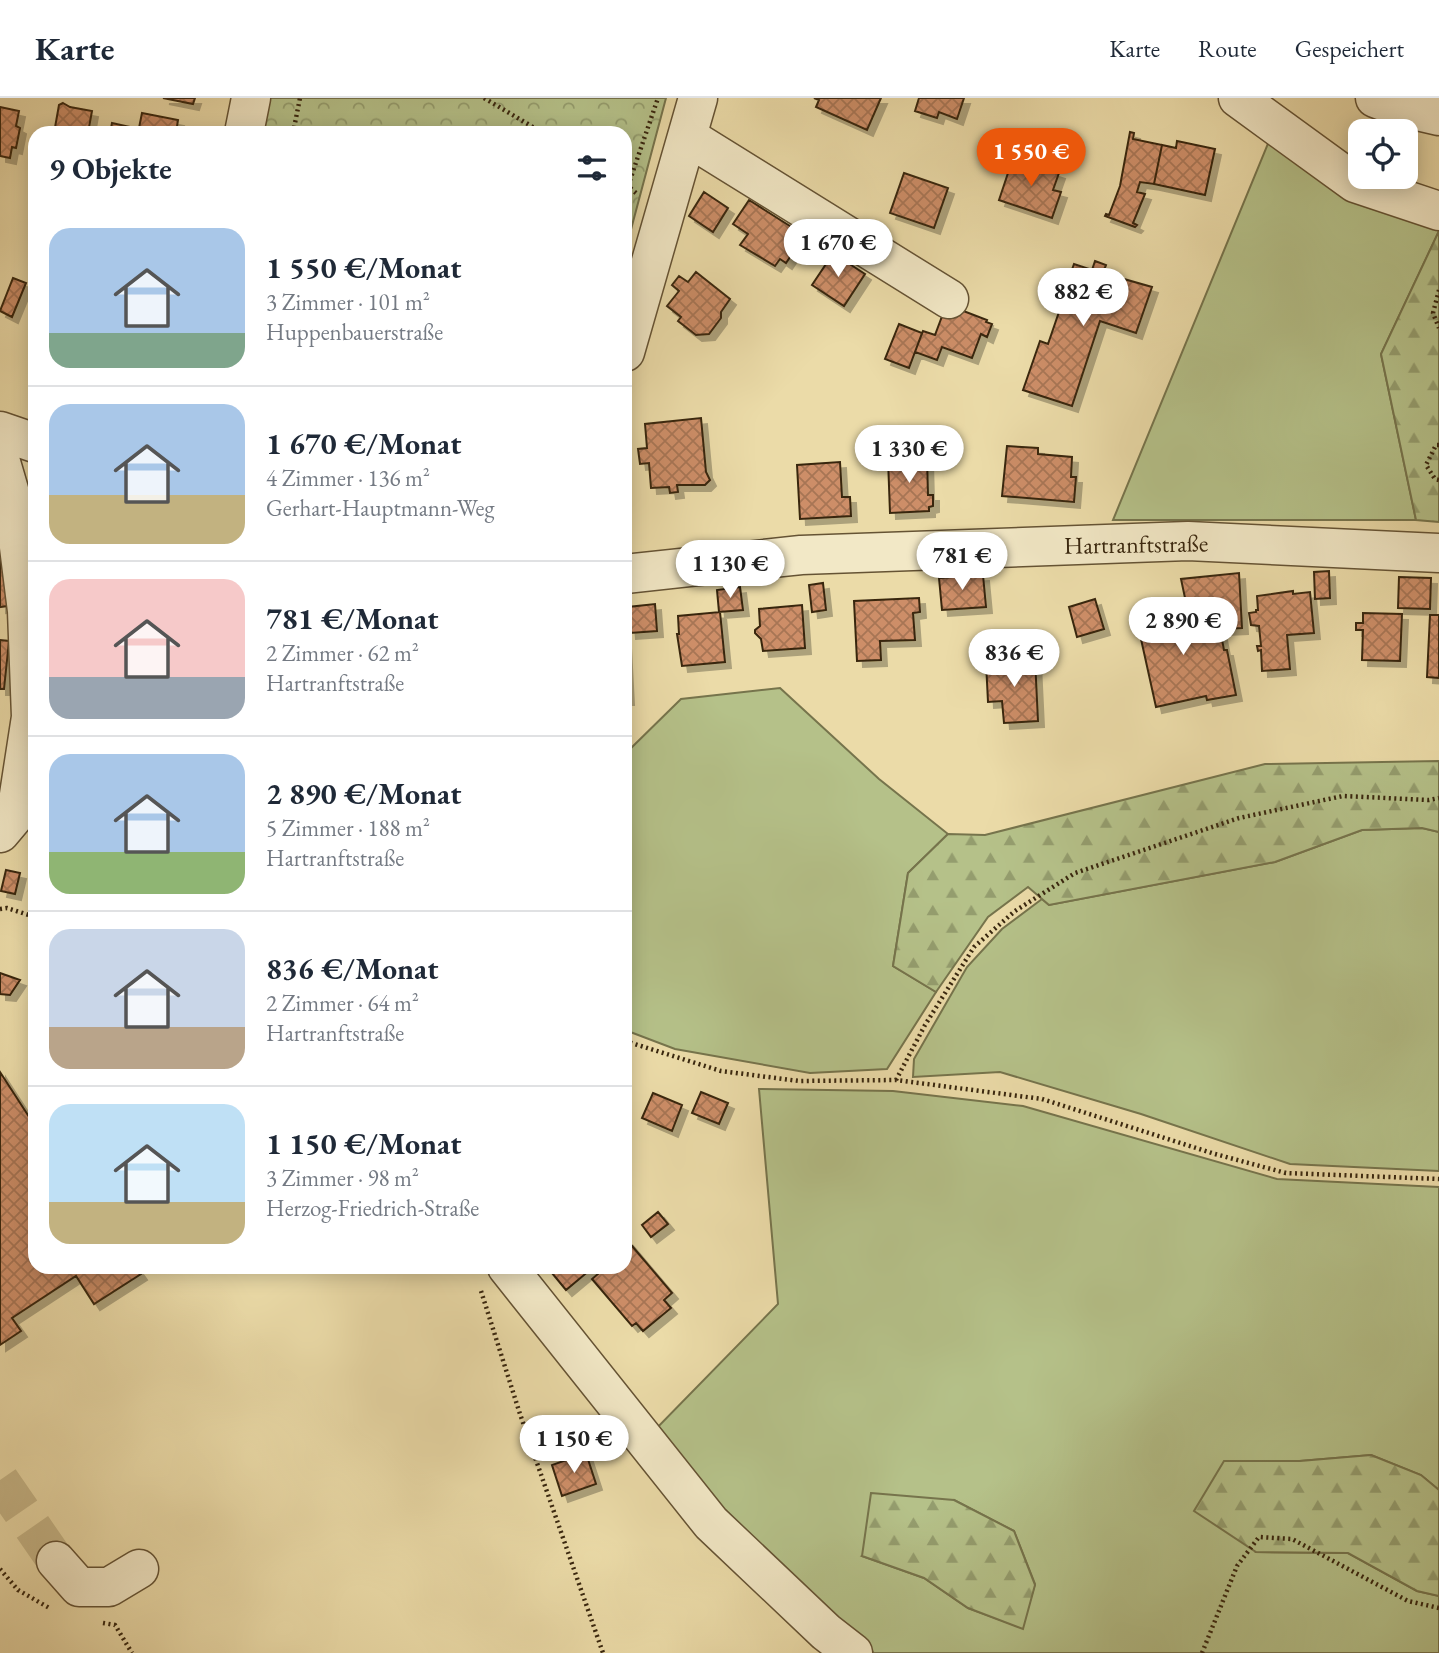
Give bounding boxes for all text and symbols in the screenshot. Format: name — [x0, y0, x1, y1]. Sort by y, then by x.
text: Karte — [35, 27, 114, 70]
text: Karte — [1109, 33, 1160, 64]
text: Route — [1198, 33, 1257, 64]
text: Gespeichert — [1295, 33, 1404, 64]
map controls — [1348, 119, 1418, 189]
button: locate — [1348, 119, 1418, 189]
pin: 1 550 € — [966, 129, 1096, 188]
text: 1 550 € — [993, 136, 1069, 166]
text: 9 Objekte — [49, 149, 172, 188]
icon: filters — [573, 149, 611, 187]
pin: 1 670 € — [773, 220, 903, 279]
text: 1 670 € — [800, 227, 876, 257]
text: 1 550 €/Monat — [266, 248, 461, 287]
icon: home — [105, 256, 189, 340]
pin: 882 € — [1034, 268, 1132, 328]
text: 882 € — [1054, 276, 1112, 306]
text: 3 Zimmer · 101 m² — [266, 287, 430, 317]
text: Huppenbauerstraße — [266, 317, 443, 347]
text: 1 670 €/Monat — [266, 424, 461, 463]
pin: 1 330 € — [844, 426, 974, 485]
icon: home — [105, 432, 189, 516]
text: 1 330 € — [871, 433, 947, 463]
text: 4 Zimmer · 136 m² — [266, 463, 430, 493]
text: Gerhart-Hauptmann-Weg — [266, 493, 495, 523]
street label: Hartranftstraße — [1064, 527, 1208, 561]
pin: 781 € — [913, 532, 1011, 592]
pin: 1 130 € — [665, 540, 795, 600]
text: 781 € — [933, 540, 991, 570]
text: 1 130 € — [692, 548, 768, 578]
pin: 2 890 € — [1118, 598, 1248, 657]
text: 781 €/Monat — [266, 599, 438, 638]
text: 2 890 € — [1145, 605, 1221, 635]
icon: home — [105, 607, 189, 691]
pin: 836 € — [965, 630, 1063, 689]
text: 836 € — [985, 637, 1043, 667]
text: 2 Zimmer · 62 m² — [266, 638, 419, 668]
text: Hartranftstraße — [266, 668, 404, 698]
text: 2 890 €/Monat — [266, 774, 461, 813]
icon: home — [105, 782, 189, 866]
text: 5 Zimmer · 188 m² — [266, 813, 430, 843]
text: Hartranftstraße — [266, 843, 404, 873]
text: 836 €/Monat — [266, 949, 438, 988]
icon: home — [105, 957, 189, 1041]
text: 2 Zimmer · 64 m² — [266, 988, 419, 1018]
text: Hartranftstraße — [266, 1018, 404, 1048]
text: 1 150 €/Monat — [266, 1124, 461, 1163]
icon: home — [105, 1132, 189, 1216]
text: 3 Zimmer · 98 m² — [266, 1163, 419, 1193]
text: Herzog-Friedrich-Straße — [266, 1193, 479, 1223]
pin: 1 150 € — [509, 1416, 639, 1475]
text: 1 150 € — [536, 1423, 612, 1453]

